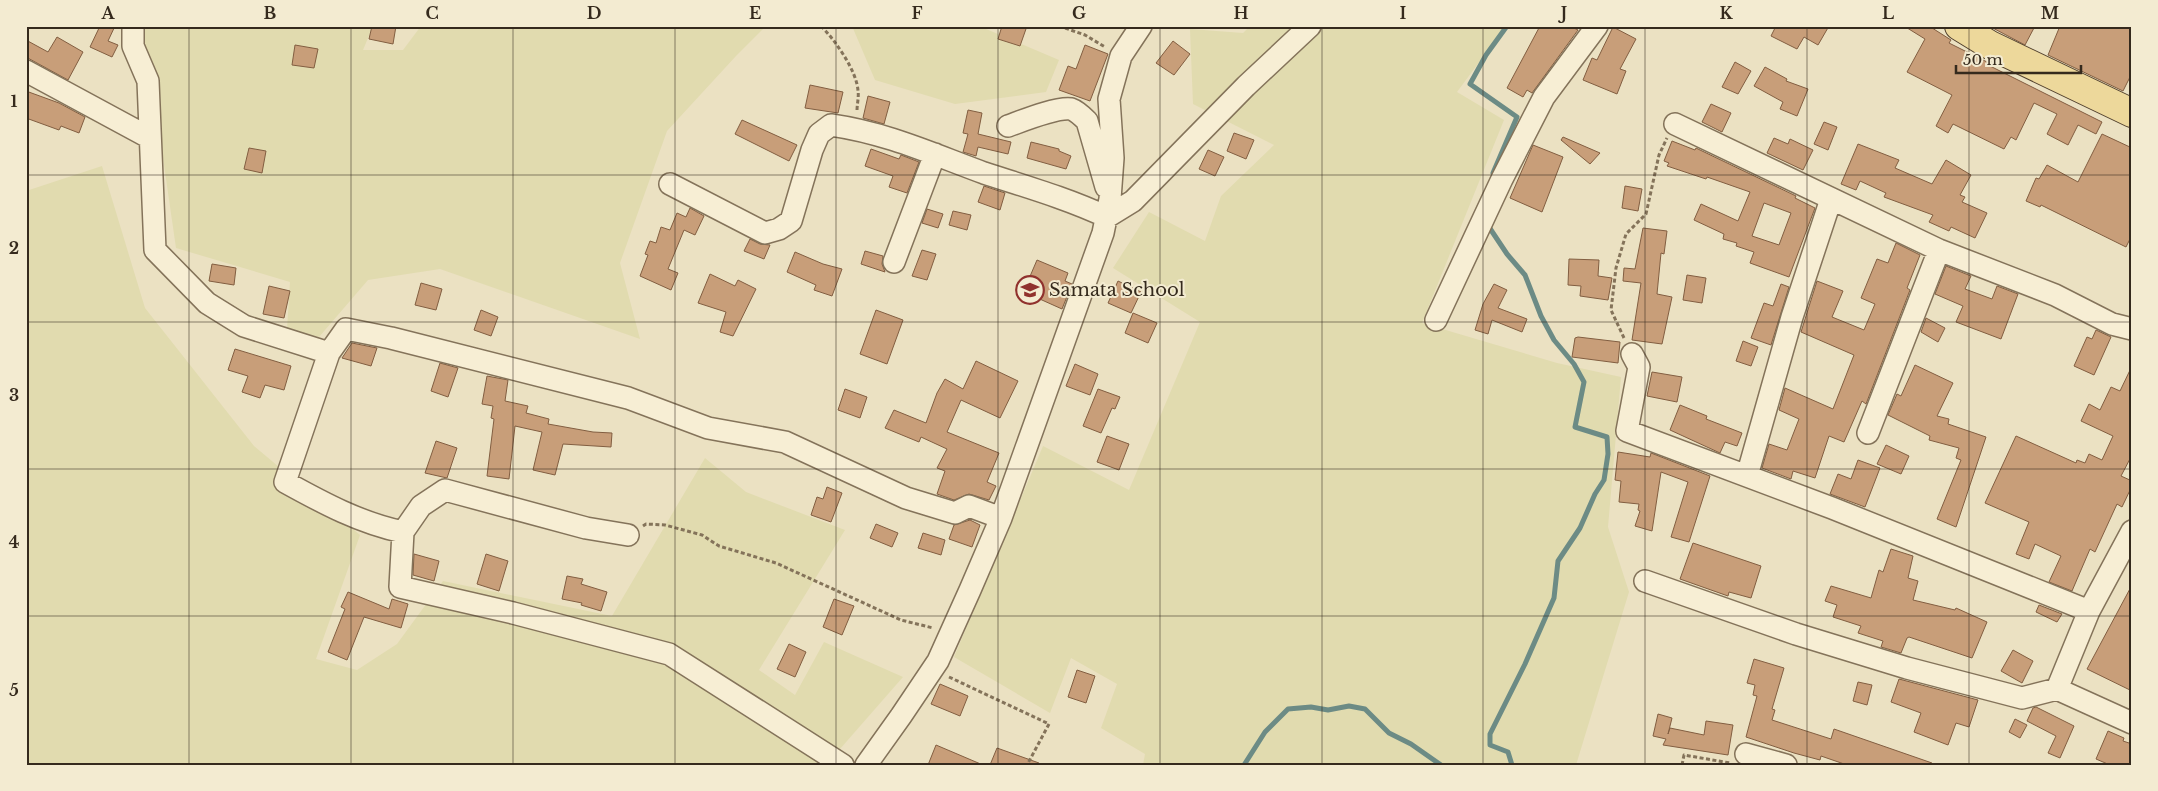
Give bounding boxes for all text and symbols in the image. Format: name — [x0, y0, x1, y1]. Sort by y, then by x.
text: A — [101, 3, 116, 23]
text: B — [264, 3, 277, 23]
text: C — [425, 3, 439, 23]
text: D — [587, 3, 601, 23]
text: E — [749, 3, 761, 23]
text: F — [911, 3, 923, 23]
text: G — [1072, 3, 1086, 23]
text: H — [1233, 3, 1249, 23]
text: I — [1400, 3, 1407, 23]
text: J — [1558, 3, 1567, 23]
text: K — [1719, 3, 1733, 23]
text: L — [1882, 3, 1894, 23]
text: M — [2041, 3, 2059, 23]
scale bar — [1956, 42, 2080, 74]
text: 50 m — [1963, 50, 2003, 69]
text: 1 — [11, 91, 18, 111]
text: 2 — [9, 238, 19, 258]
school or university icon: Samata School — [1015, 275, 1045, 305]
place label: Samata School — [1049, 279, 1185, 301]
text: 3 — [9, 385, 19, 405]
text: 4 — [9, 532, 19, 552]
text: 5 — [9, 680, 19, 700]

